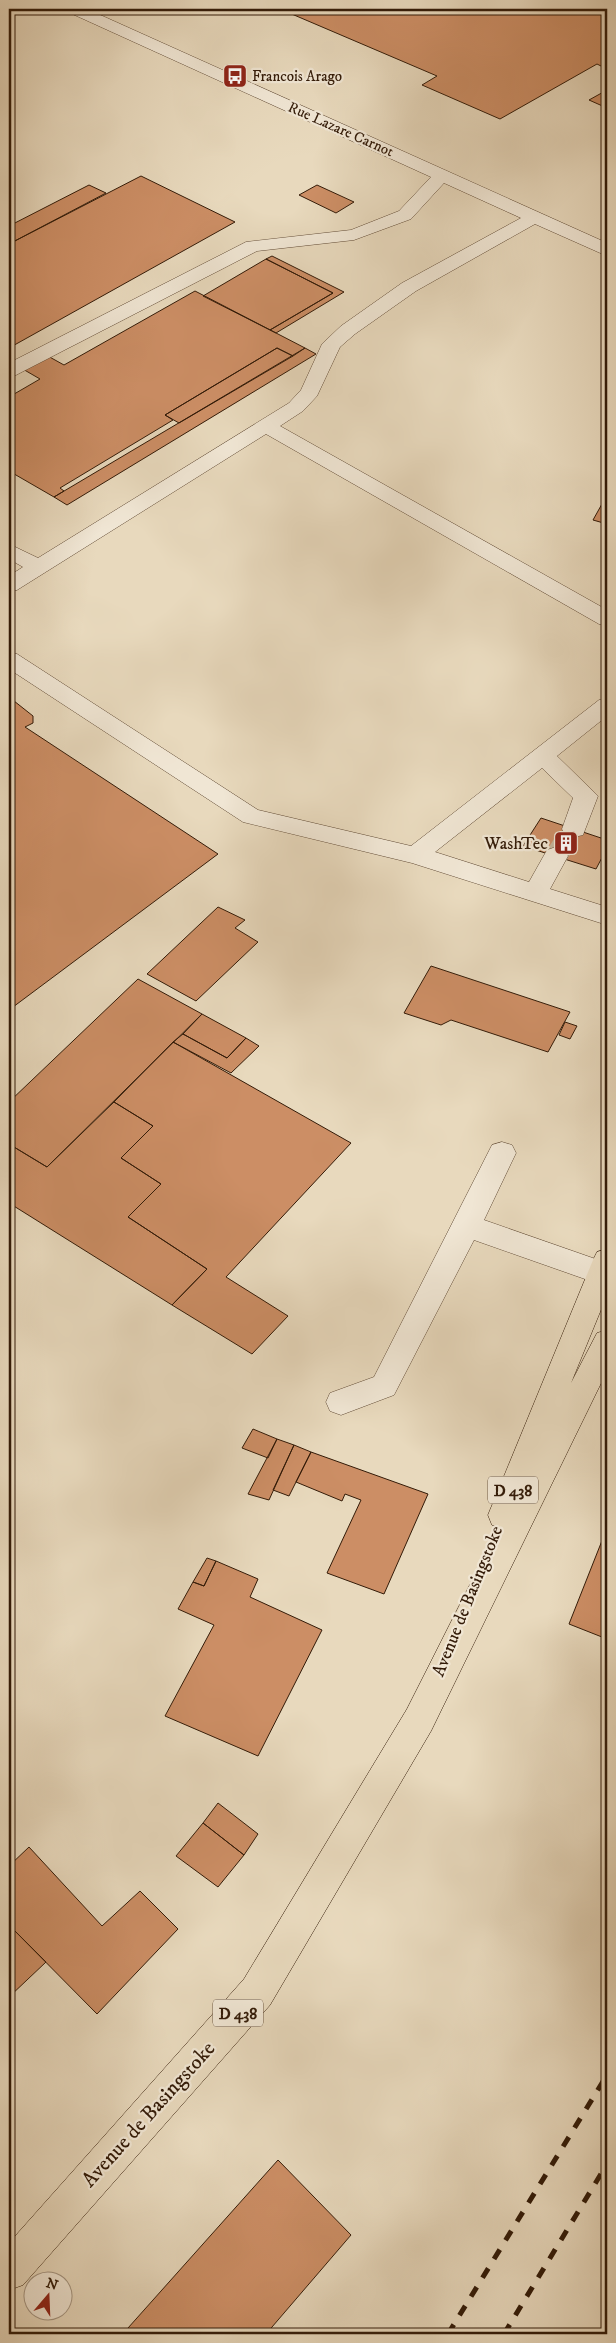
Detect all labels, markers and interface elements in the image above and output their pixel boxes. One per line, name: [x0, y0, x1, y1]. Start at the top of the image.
bus stop icon: Francois Arago: [222, 63, 248, 89]
place label: Francois Arago: [252, 67, 342, 86]
street label: Rue Lazare Carnot: [285, 98, 397, 161]
building icon: WashTec: [553, 830, 579, 856]
place label: WashTec: [483, 833, 548, 855]
road number: D 438: [488, 1476, 538, 1504]
street label: Avenue de Basingstoke: [428, 1523, 508, 1680]
road number: D 438: [213, 2000, 263, 2026]
street label: Avenue de Basingstoke: [76, 2036, 221, 2193]
north arrow: [22, 2270, 72, 2320]
text: N: [44, 2274, 61, 2295]

